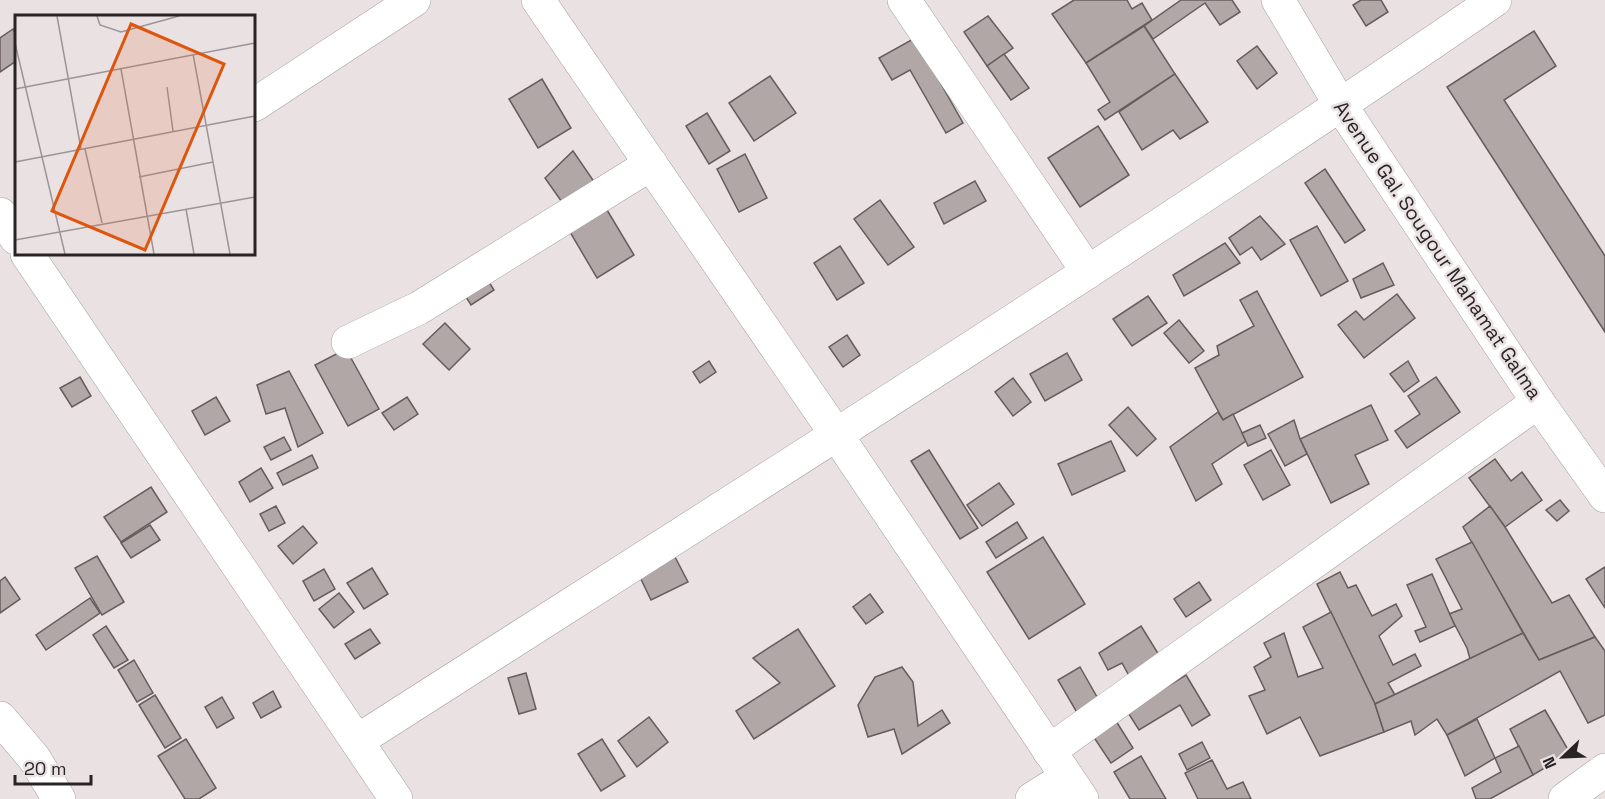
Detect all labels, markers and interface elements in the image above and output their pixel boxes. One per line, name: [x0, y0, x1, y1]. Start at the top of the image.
inset map: [15, 15, 255, 255]
street label: Avenue Gal. Sougour Mahamat Galma: [1328, 96, 1548, 404]
north arrow: [1533, 727, 1593, 787]
scale bar: [15, 748, 92, 786]
text: N: [1538, 754, 1561, 772]
text: 20 m: [24, 757, 67, 780]

